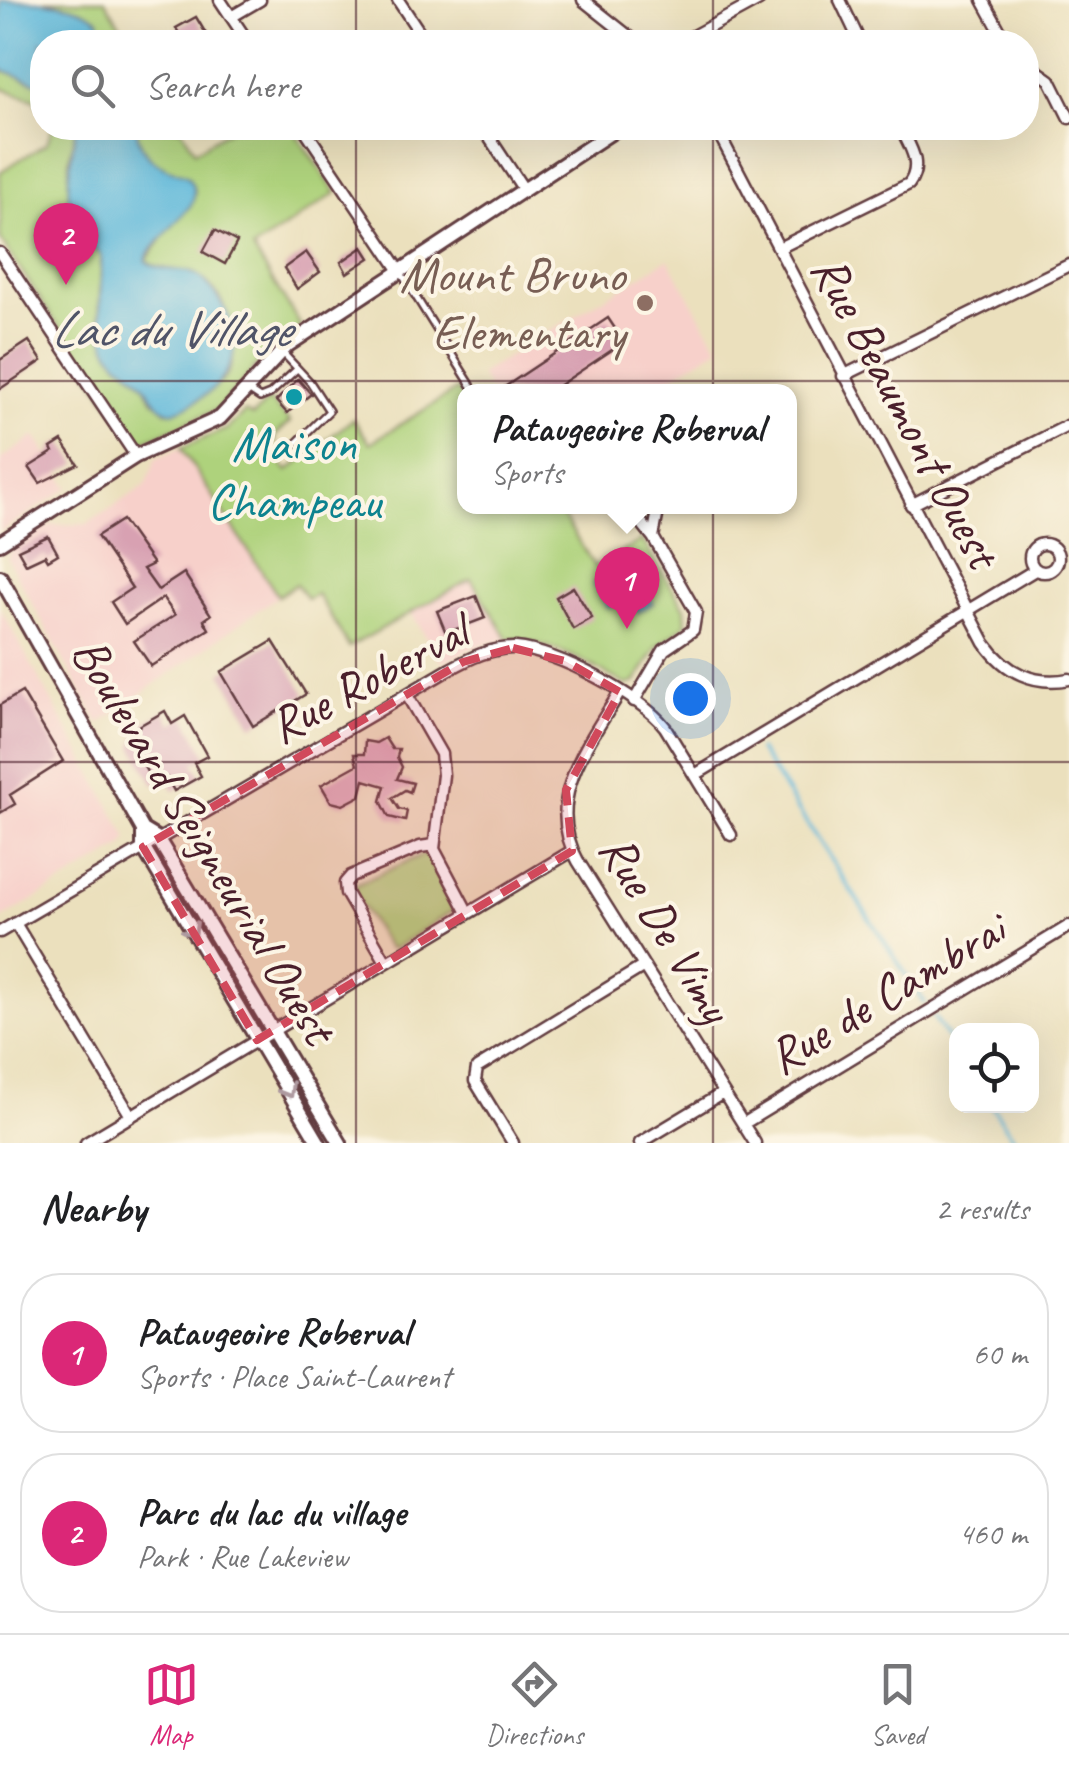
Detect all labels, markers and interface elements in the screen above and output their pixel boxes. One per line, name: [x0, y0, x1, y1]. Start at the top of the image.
search box: [30, 30, 1039, 140]
icon: search: [65, 58, 120, 113]
text: Search here: [145, 62, 300, 109]
pin: 2: [34, 202, 98, 285]
place label: Mount Bruno Elementary: [399, 243, 629, 364]
street label: Rue Beaumont Ouest: [797, 244, 1017, 582]
marker: Mount Bruno Elementary: [634, 292, 656, 314]
water label: Lac du Village: [50, 296, 297, 362]
popup: [457, 384, 797, 514]
marker: Maison Champeau: [283, 386, 305, 408]
text: Pataugeoire Roberval: [491, 405, 763, 452]
place label: Maison Champeau: [207, 412, 383, 533]
text: Sports: [491, 452, 563, 493]
pin: 1: [594, 546, 660, 629]
street label: Rue Roberval: [258, 597, 486, 757]
street label: Boulevard Seigneurial Ouest: [58, 625, 352, 1058]
your location: [665, 673, 716, 724]
street label: Rue De Vimy: [585, 822, 748, 1036]
street label: Rue de Cambrai: [756, 895, 1021, 1088]
one-way arrow: [180, 920, 199, 938]
map controls: [949, 1023, 1039, 1113]
button: locate: [949, 1023, 1039, 1113]
one-way arrow: [276, 1081, 295, 1099]
text: Nearby: [40, 1182, 146, 1235]
text: 2 results: [935, 1188, 1029, 1229]
text: Pataugeoire Roberval: [137, 1309, 409, 1356]
text: 1: [67, 1333, 82, 1374]
text: 60 m: [973, 1333, 1027, 1374]
text: Sports · Place Saint-Laurent: [137, 1356, 451, 1397]
text: Parc du lac du village: [137, 1489, 405, 1536]
text: 2: [67, 1513, 82, 1554]
text: 460 m: [958, 1513, 1027, 1554]
text: Park · Rue Lakeview: [137, 1536, 348, 1577]
tab: Map: [144, 1657, 199, 1752]
tab: Directions: [486, 1657, 583, 1752]
tab: Saved: [870, 1657, 925, 1752]

